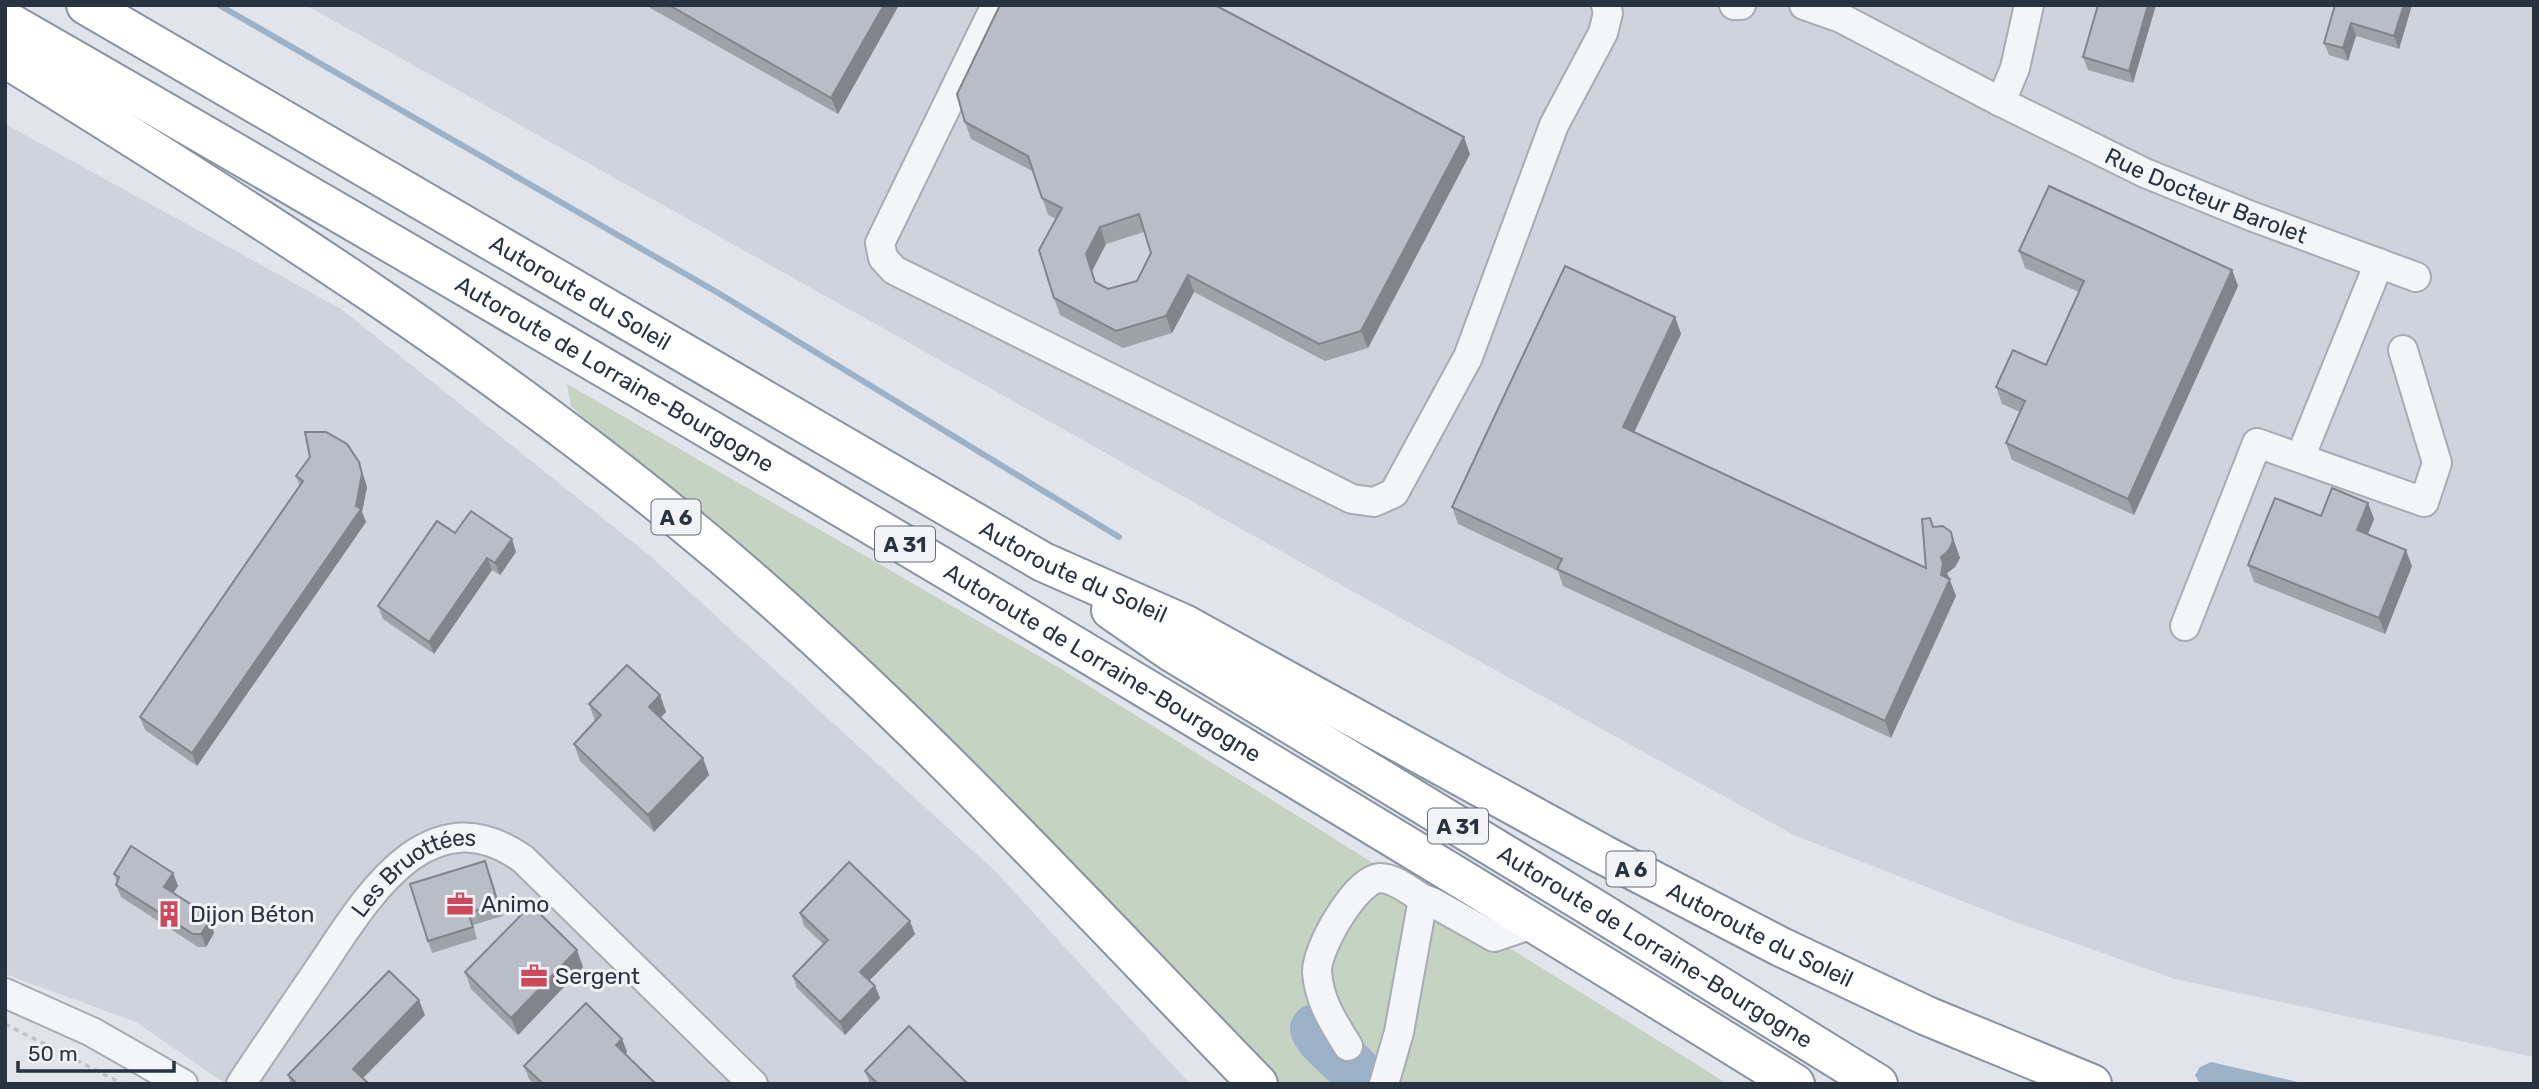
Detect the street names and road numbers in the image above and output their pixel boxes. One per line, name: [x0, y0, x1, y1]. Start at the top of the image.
street label: Rue Docteur Barolet: [2100, 141, 2311, 250]
street label: Autoroute du Soleil: [485, 229, 676, 356]
street label: Autoroute de Lorraine-Bourgogne: [450, 270, 779, 478]
road number: A 6: [652, 500, 700, 534]
street label: Autoroute du Soleil: [975, 514, 1171, 629]
road number: A 31: [875, 526, 935, 562]
street label: Autoroute de Lorraine-Bourgogne: [939, 557, 1266, 768]
road number: A 31: [1428, 808, 1488, 844]
street label: Les Bruottées: [345, 823, 478, 923]
street label: Autoroute de Lorraine-Bourgogne: [1493, 839, 1818, 1054]
road number: A 6: [1606, 852, 1656, 886]
street label: Autoroute du Soleil: [1662, 876, 1858, 993]

